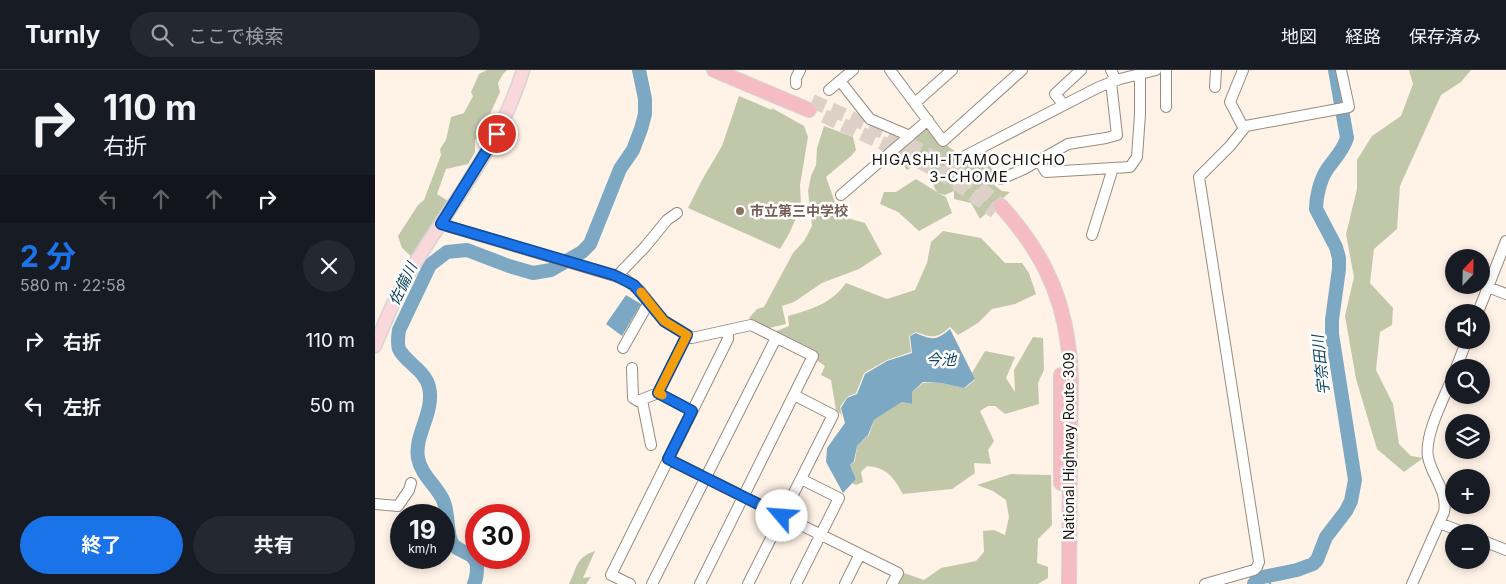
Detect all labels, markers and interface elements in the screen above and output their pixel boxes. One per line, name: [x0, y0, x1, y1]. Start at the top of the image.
search box: [130, 12, 480, 57]
text: Turnly: [25, 20, 100, 49]
icon: search: [148, 21, 176, 49]
text: ここで検索: [188, 25, 283, 48]
text: 地図: [1281, 26, 1317, 47]
text: 経路: [1345, 26, 1381, 47]
text: 保存済み: [1409, 26, 1481, 47]
text: 110 m: [103, 86, 197, 128]
icon: right: [20, 90, 85, 155]
pin: [476, 113, 518, 155]
icon: arrive: [483, 120, 511, 148]
text: 右折: [103, 133, 147, 159]
district label: HIGASHI-ITAMOCHICHO 3-CHOME: [872, 150, 1066, 186]
icon: left: [94, 185, 122, 213]
icon: ahead: [147, 185, 175, 213]
icon: ahead: [200, 185, 228, 213]
icon: right: [253, 185, 281, 213]
place label: 市立第三中学校: [750, 202, 848, 219]
marker: 市立第三中学校: [734, 205, 746, 217]
text: 2 分: [20, 238, 76, 274]
button: close: [303, 240, 355, 292]
north arrow: [1445, 249, 1490, 294]
map controls: [1445, 249, 1490, 569]
water label: 佐備川: [384, 258, 422, 308]
text: 580 m · 22:58: [20, 275, 126, 295]
button: sound: [1445, 304, 1490, 349]
icon: right: [20, 327, 48, 355]
text: 110 m: [306, 329, 355, 352]
text: 右折: [63, 331, 101, 354]
water label: 宇奈田川: [1308, 332, 1333, 396]
water label: 今池: [926, 350, 958, 369]
street label: National Highway Route 309: [1060, 352, 1077, 540]
button: search: [1445, 359, 1490, 404]
icon: left: [20, 392, 48, 420]
text: 50 m: [309, 394, 355, 417]
text: 左折: [63, 396, 101, 419]
button: layers: [1445, 414, 1490, 459]
button: +: [1445, 469, 1490, 514]
position arrow: [755, 489, 807, 541]
speed limit sign: 30: [465, 504, 530, 569]
text: 19: [409, 515, 436, 545]
button: 終了: [20, 516, 183, 574]
button: 共有: [193, 516, 355, 574]
button: −: [1445, 524, 1490, 569]
text: km/h: [408, 541, 437, 556]

